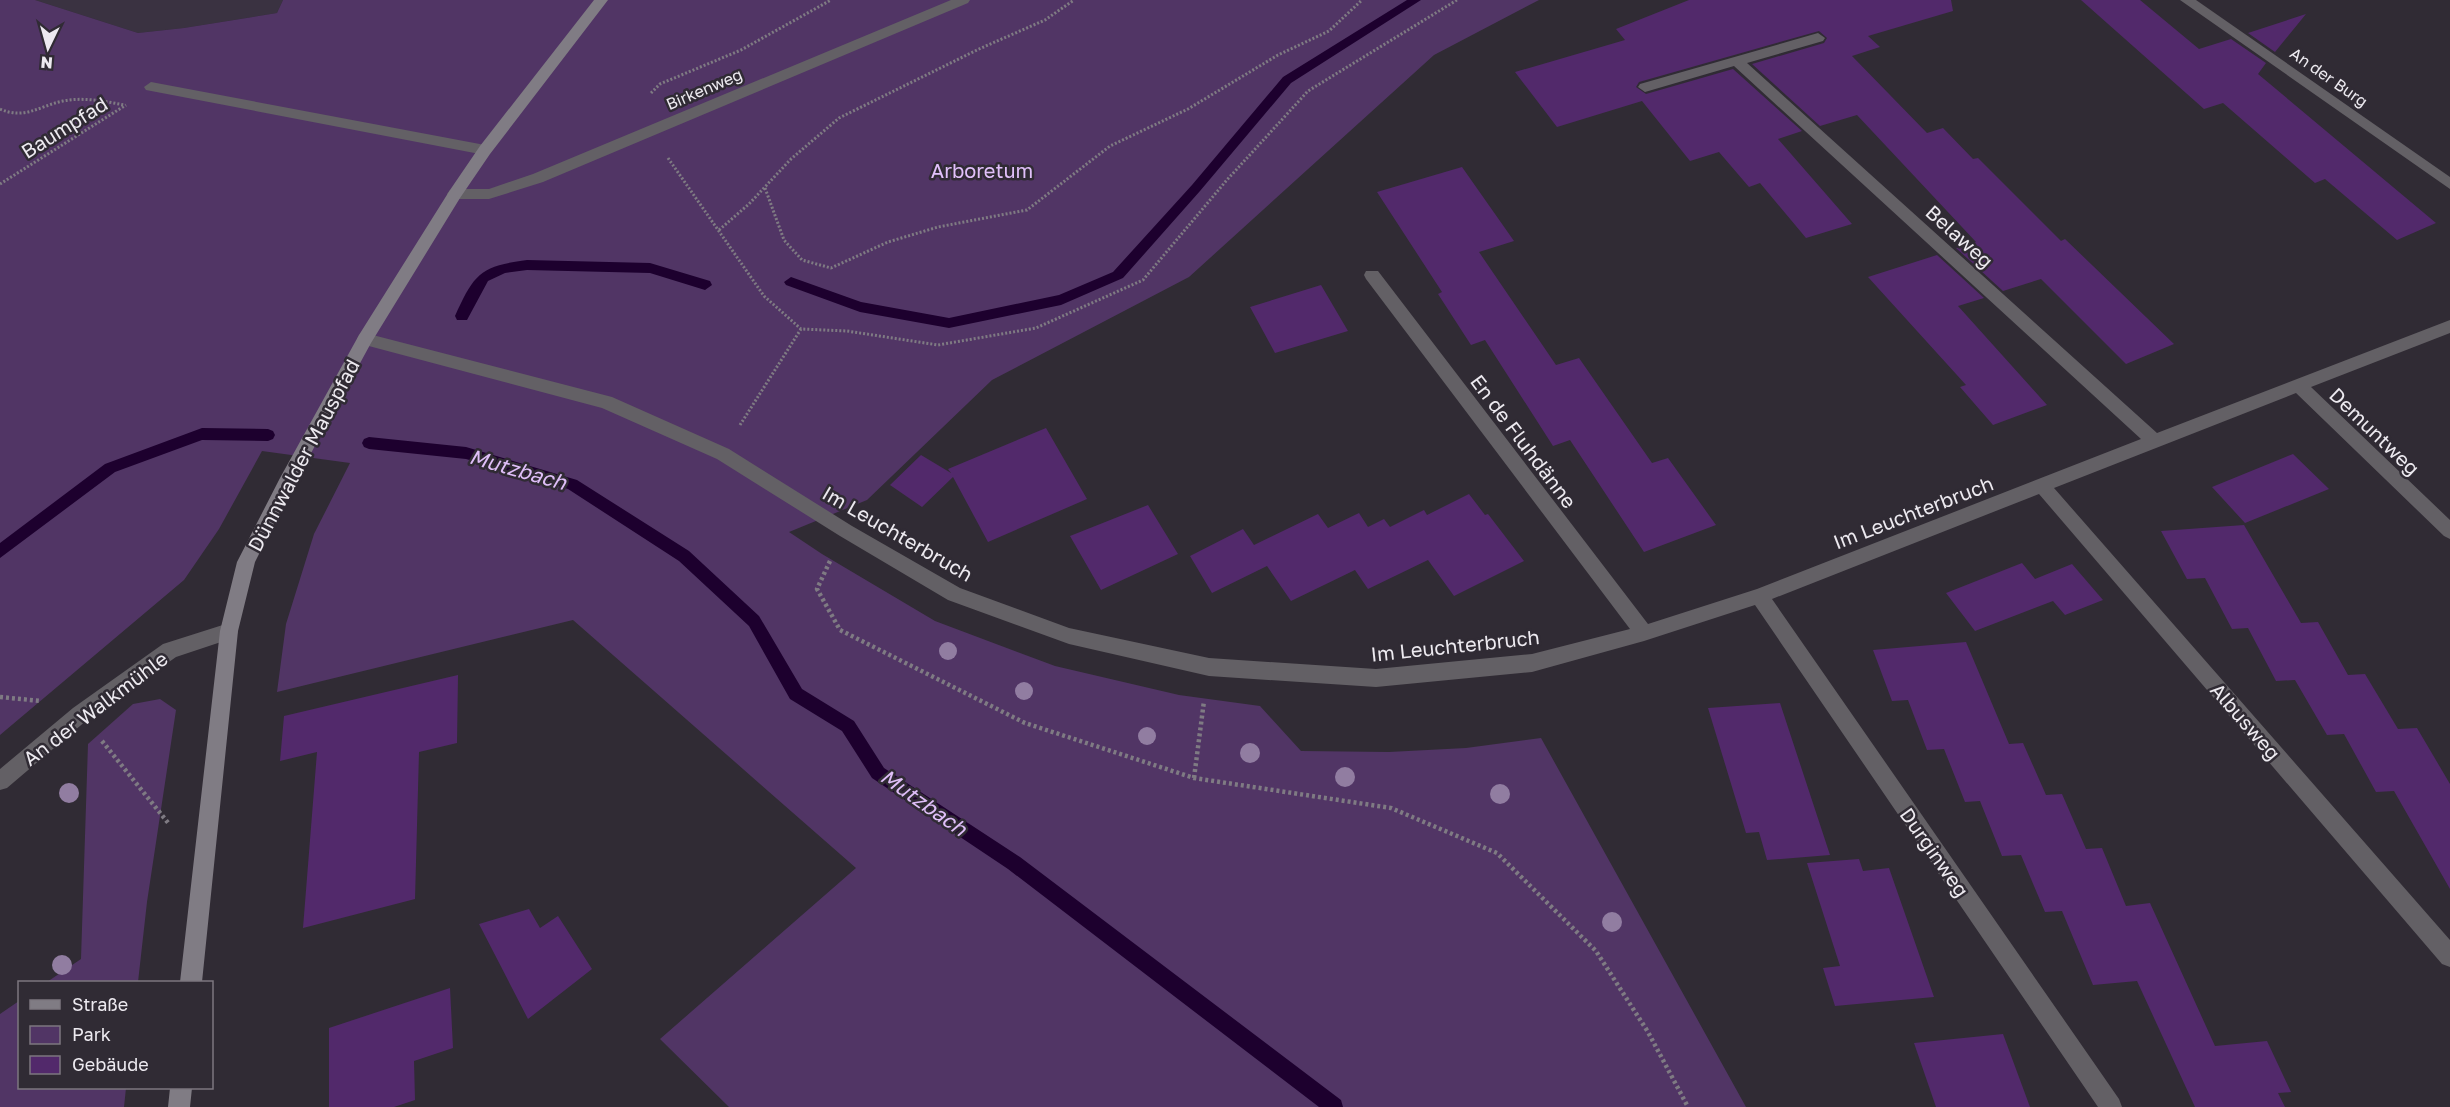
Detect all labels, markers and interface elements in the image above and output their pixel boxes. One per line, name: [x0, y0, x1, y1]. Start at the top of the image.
north arrow: [18, 18, 78, 78]
street label: An der Burg: [2286, 43, 2372, 111]
text: N: [40, 52, 54, 73]
street label: Birkenweg: [663, 64, 745, 114]
street label: Baumpfad: [16, 91, 112, 163]
park label: Arboretum: [931, 158, 1033, 182]
street label: Belaweg: [1921, 200, 1999, 272]
street label: Dünnwalder Mauspfad: [242, 355, 364, 555]
street label: En de Fluhdänne: [1466, 370, 1582, 512]
street label: Demuntweg: [2325, 382, 2425, 480]
water label: Mutzbach: [467, 443, 570, 495]
street label: Im Leuchterbruch: [1829, 470, 1997, 554]
street label: Im Leuchterbruch: [819, 480, 977, 586]
street label: Im Leuchterbruch: [1369, 624, 1541, 666]
street label: An der Walkmühle: [18, 646, 172, 770]
street label: Albusweg: [2206, 678, 2286, 764]
water label: Mutzbach: [876, 763, 973, 842]
street label: Durginweg: [1896, 803, 1974, 901]
legend: [18, 981, 213, 1089]
text: Straße: [72, 993, 128, 1015]
text: Park: [72, 1023, 111, 1045]
text: Gebäude: [72, 1053, 149, 1075]

